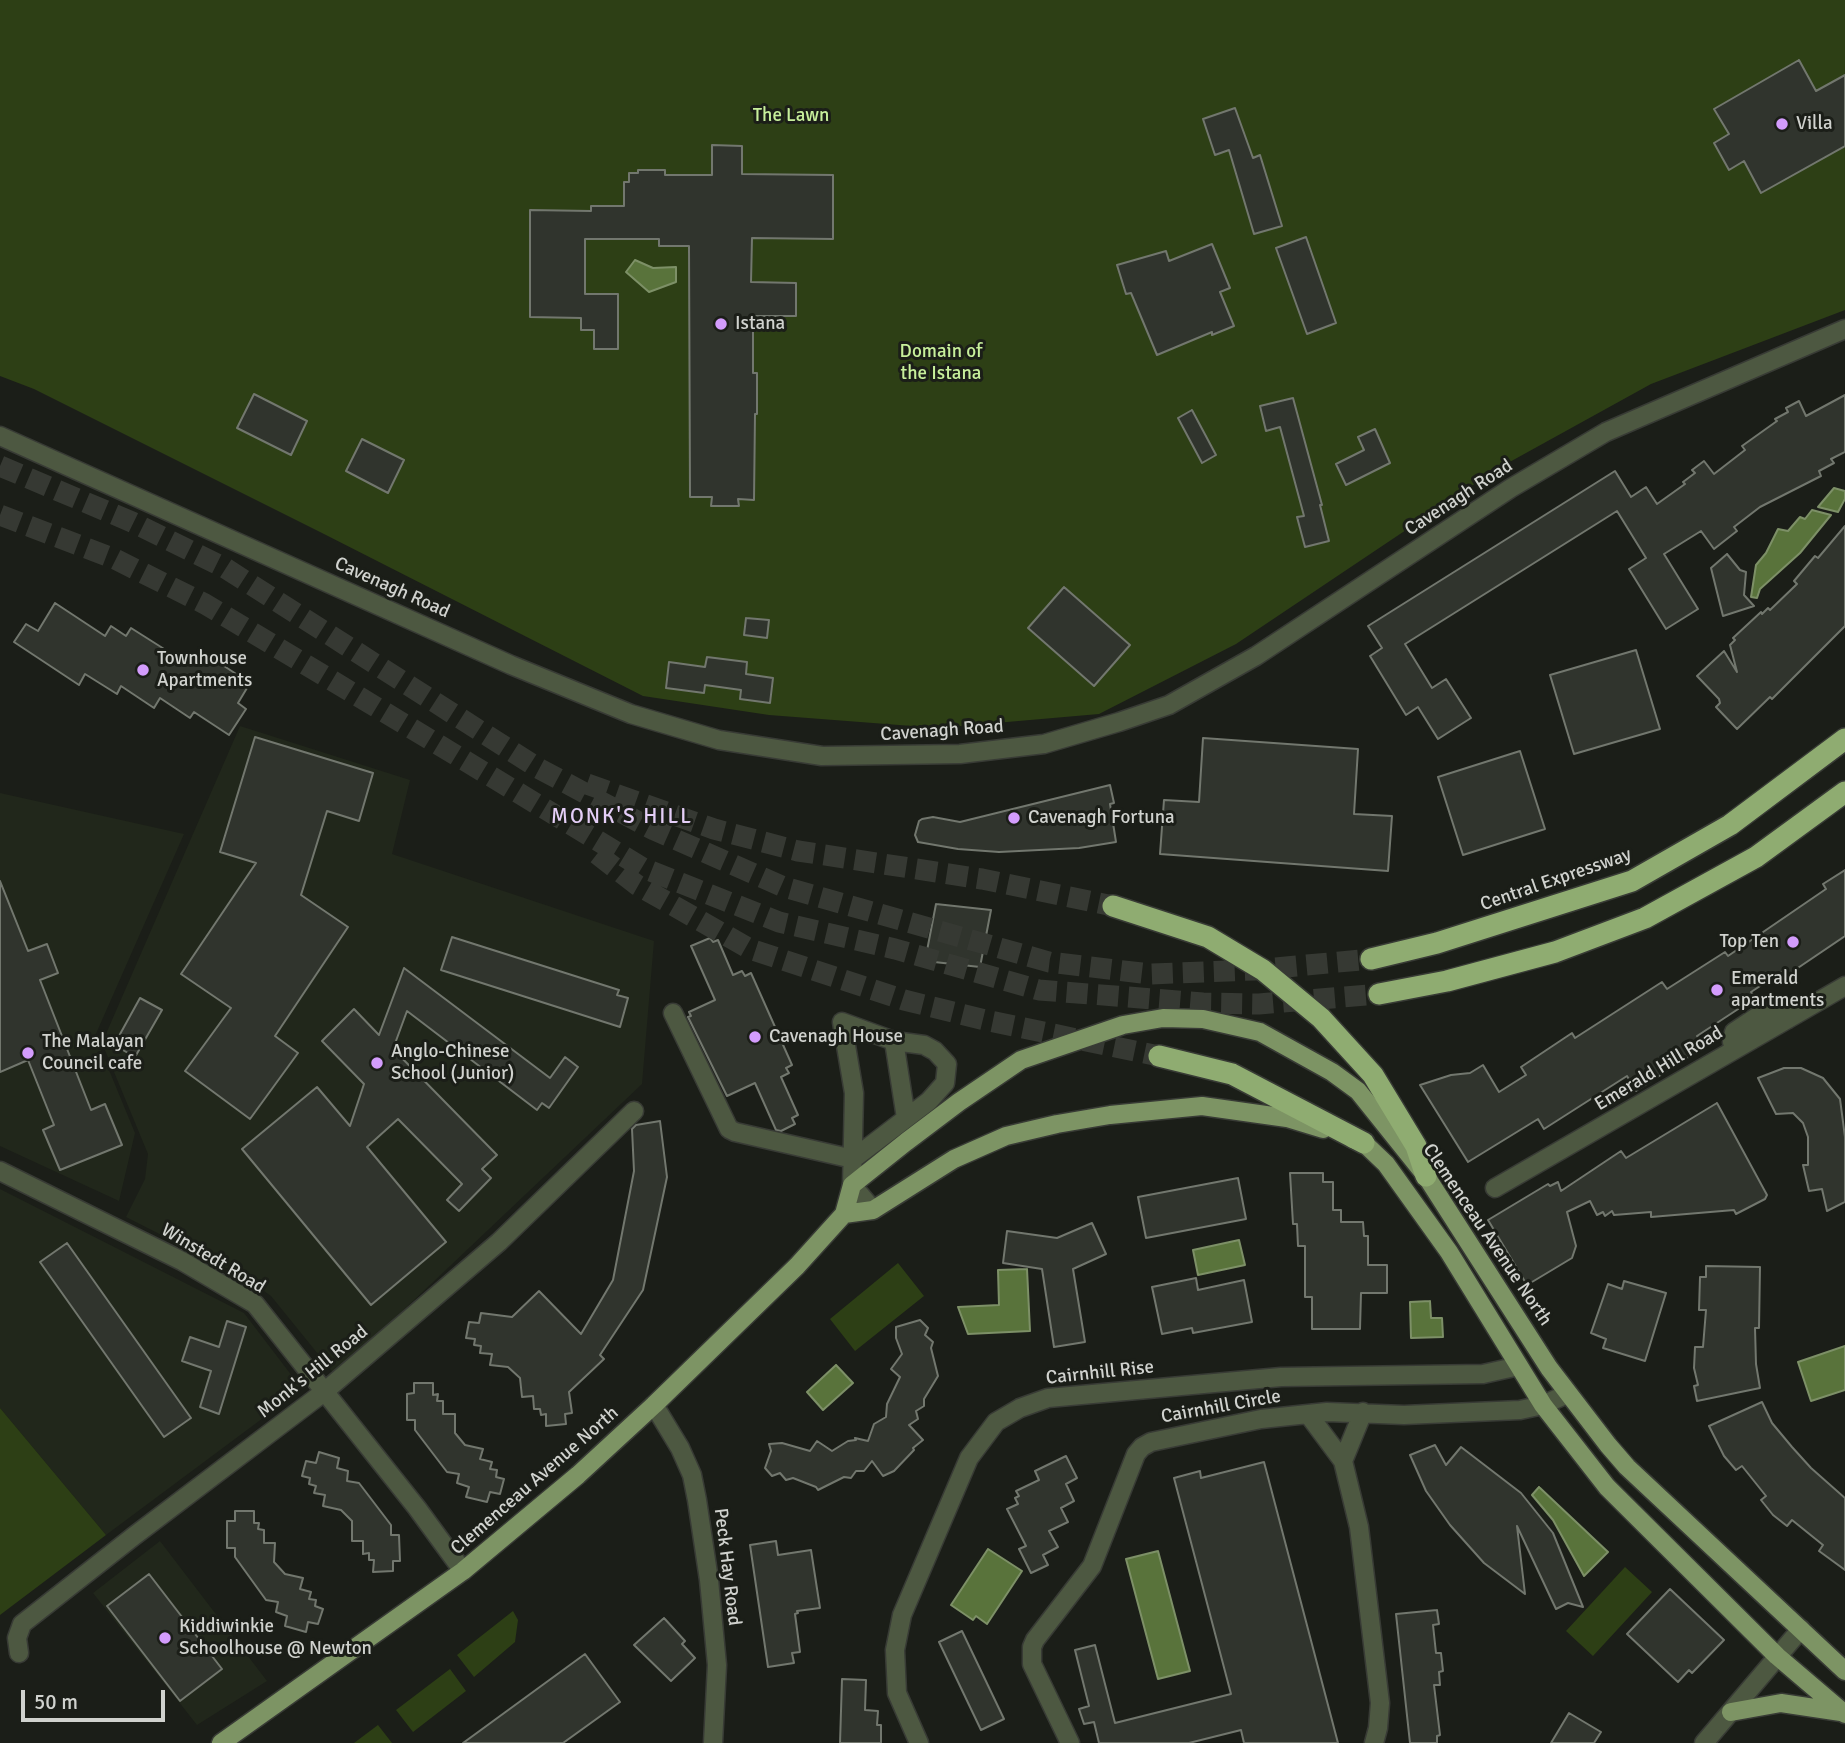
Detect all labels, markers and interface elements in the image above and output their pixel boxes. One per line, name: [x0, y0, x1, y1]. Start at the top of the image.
park label: The Lawn: [753, 105, 829, 127]
place label: Villa: [1796, 113, 1833, 135]
marker: Villa: [1774, 116, 1790, 132]
place label: Istana: [735, 313, 785, 335]
marker: Istana: [713, 316, 729, 332]
park label: Domain of the Istana: [900, 341, 982, 385]
street label: Cavenagh Road: [1401, 455, 1517, 541]
street label: Cavenagh Road: [331, 552, 453, 624]
place label: Townhouse Apartments: [157, 648, 252, 692]
marker: Townhouse Apartments: [135, 662, 151, 678]
street label: Cavenagh Road: [879, 715, 1005, 747]
district label: MONK'S HILL: [552, 804, 692, 830]
place label: Cavenagh Fortuna: [1028, 807, 1175, 829]
marker: Cavenagh Fortuna: [1006, 810, 1022, 826]
street label: Central Expressway: [1477, 843, 1635, 917]
place label: Top Ten: [1719, 931, 1779, 953]
marker: Top Ten: [1785, 934, 1801, 950]
place label: Emerald apartments: [1731, 968, 1824, 1012]
marker: Emerald apartments: [1709, 982, 1725, 998]
street label: Emerald Hill Road: [1591, 1022, 1727, 1116]
place label: Cavenagh House: [769, 1026, 903, 1048]
marker: Cavenagh House: [747, 1029, 763, 1045]
place label: The Malayan Council cafe: [42, 1031, 144, 1075]
place label: Anglo-Chinese School (Junior): [391, 1041, 514, 1085]
marker: The Malayan Council cafe: [20, 1045, 36, 1061]
marker: Anglo-Chinese School (Junior): [369, 1055, 385, 1071]
street label: Clemenceau Avenue North: [1418, 1140, 1556, 1330]
street label: Winstedt Road: [157, 1219, 269, 1299]
street label: Monk's Hill Road: [253, 1321, 373, 1423]
street label: Cairnhill Rise: [1045, 1356, 1155, 1390]
street label: Cairnhill Circle: [1159, 1385, 1283, 1429]
street label: Clemenceau Avenue North: [446, 1402, 624, 1560]
street label: Peck Hay Road: [708, 1507, 746, 1627]
place label: Kiddiwinkie Schoolhouse @ Newton: [179, 1616, 372, 1660]
marker: Kiddiwinkie Schoolhouse @ Newton: [157, 1630, 173, 1646]
scale bar: [24, 1676, 168, 1720]
text: 50 m: [34, 1689, 78, 1715]

